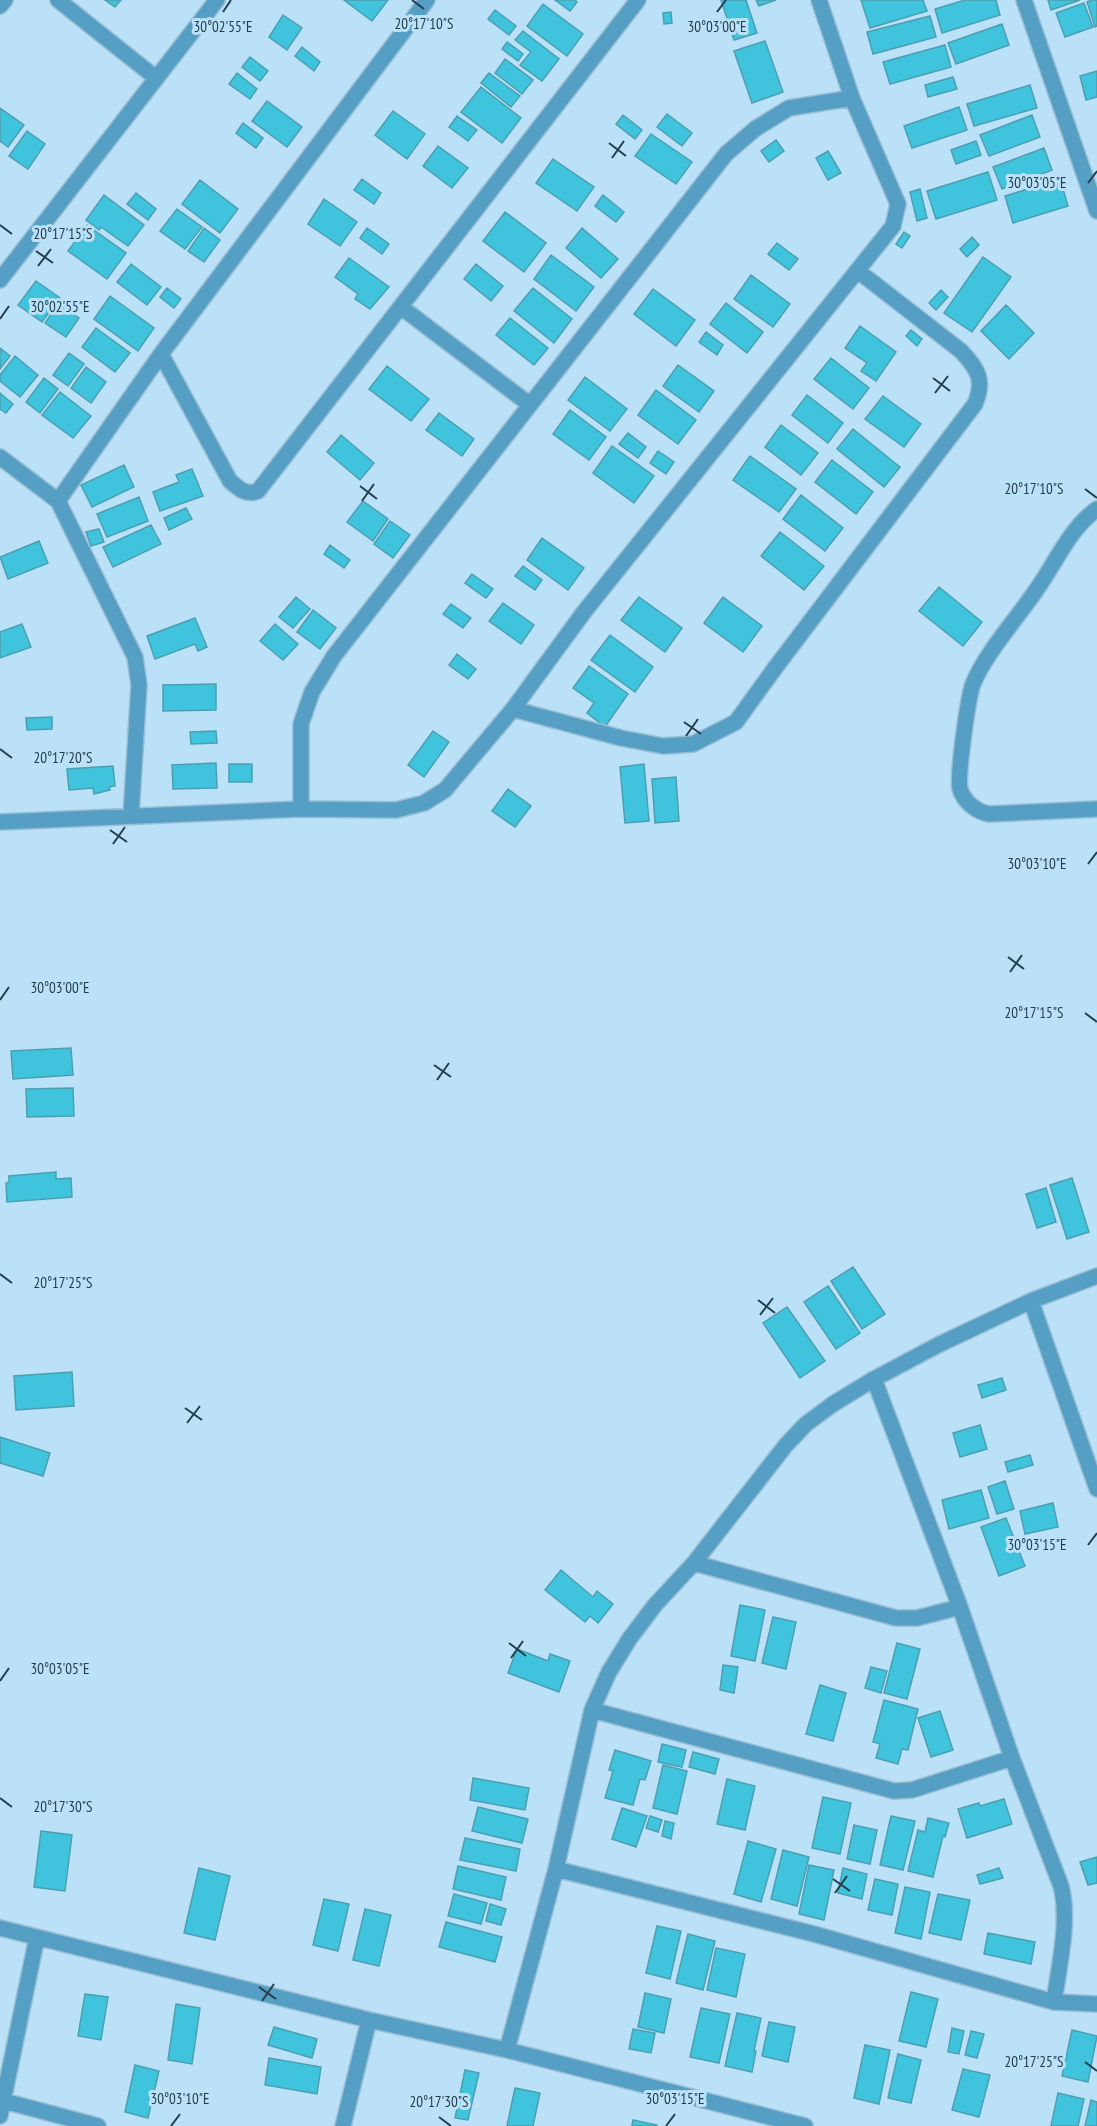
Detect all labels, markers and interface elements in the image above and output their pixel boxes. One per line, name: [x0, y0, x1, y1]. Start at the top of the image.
text: 20°17'10"S: [394, 14, 454, 33]
text: 30°02'55"E: [193, 17, 253, 36]
text: 30°03'00"E: [687, 17, 747, 36]
text: 30°03'05"E: [1007, 173, 1067, 192]
text: 20°17'15"S: [33, 224, 93, 243]
text: 30°02'55"E: [30, 297, 90, 316]
text: 20°17'10"S: [1004, 479, 1064, 498]
text: 20°17'20"S: [33, 748, 93, 767]
text: 30°03'10"E: [1007, 854, 1067, 873]
text: 30°03'00"E: [30, 978, 90, 997]
text: 20°17'15"S: [1004, 1003, 1064, 1022]
text: 20°17'25"S: [33, 1273, 93, 1292]
text: 30°03'15"E: [1007, 1535, 1067, 1554]
text: 30°03'05"E: [30, 1659, 90, 1678]
text: 20°17'30"S: [33, 1797, 93, 1816]
text: 20°17'25"S: [1004, 2052, 1064, 2071]
text: 30°03'10"E: [150, 2089, 210, 2108]
text: 30°03'15"E: [645, 2089, 705, 2108]
text: 20°17'30"S: [409, 2092, 469, 2111]

